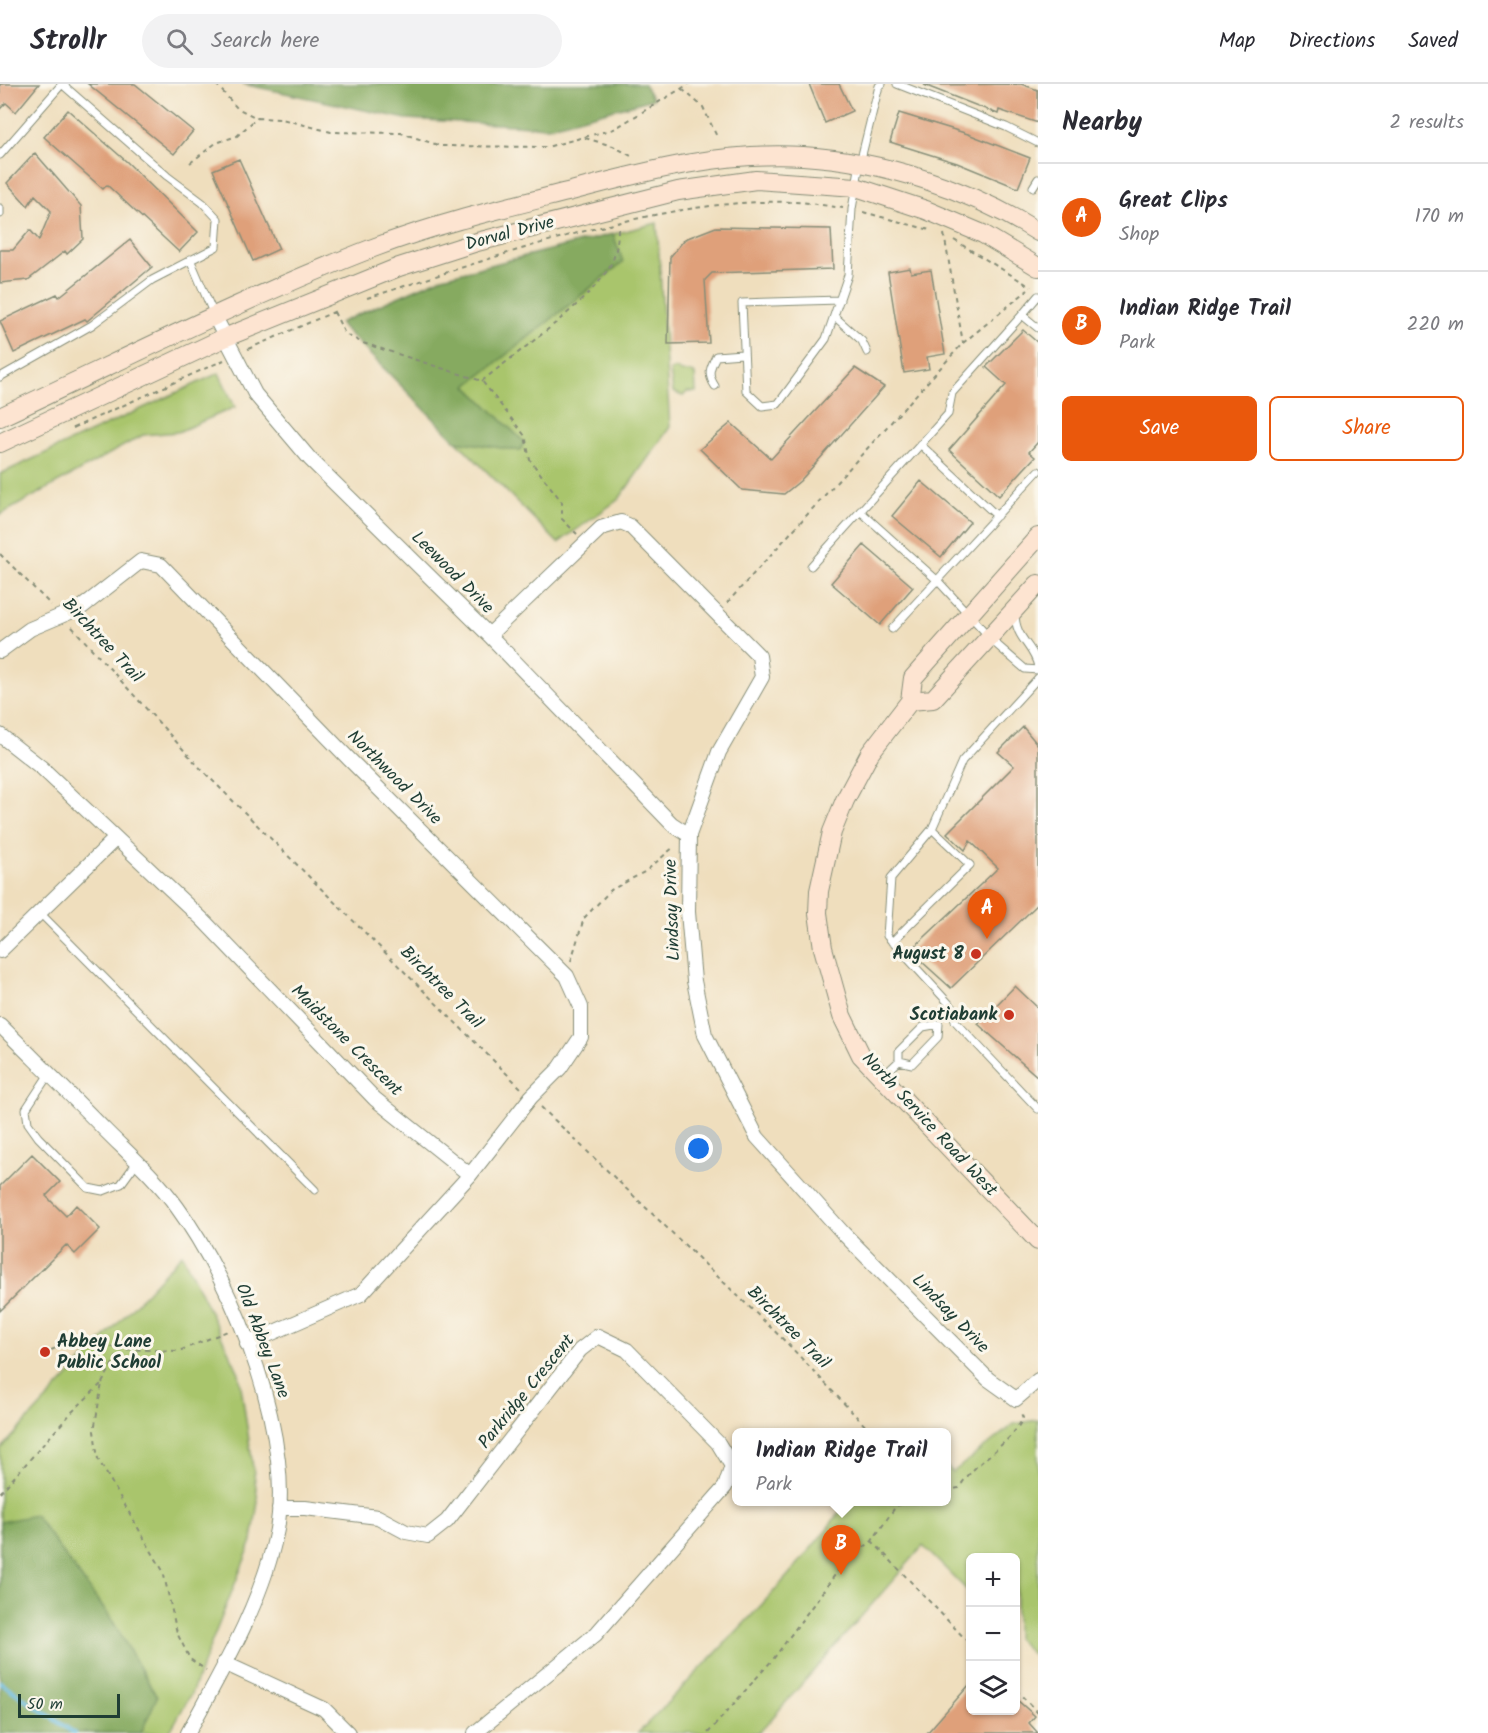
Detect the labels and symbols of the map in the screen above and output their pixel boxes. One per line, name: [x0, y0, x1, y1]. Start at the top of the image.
street label: Dorval Drive: [462, 208, 558, 260]
street label: Leewood Drive: [403, 524, 501, 622]
street label: Birchtree Trail: [54, 591, 150, 691]
street label: Northwood Drive: [340, 724, 448, 832]
street label: Lindsay Drive: [657, 859, 689, 961]
pin: A: [968, 890, 1006, 939]
street label: Birchtree Trail: [392, 939, 490, 1037]
place label: August 8: [892, 940, 964, 969]
marker: August 8: [969, 947, 983, 961]
street label: Maidstone Crescent: [283, 978, 410, 1105]
place label: Scotiabank: [910, 1001, 998, 1030]
marker: Scotiabank: [1002, 1008, 1016, 1022]
street label: North Service Road West: [854, 1046, 1005, 1205]
your location: [684, 1134, 713, 1163]
street label: Lindsay Drive: [904, 1267, 996, 1361]
street label: Old Abbey Lane: [227, 1279, 297, 1403]
street label: Birchtree Trail: [739, 1279, 837, 1377]
street label: Parkridge Crescent: [471, 1327, 583, 1456]
place label: Abbey Lane Public School: [57, 1328, 161, 1378]
marker: Abbey Lane Public School: [38, 1345, 52, 1359]
pin: B: [822, 1526, 860, 1575]
scale bar: [18, 1691, 120, 1718]

